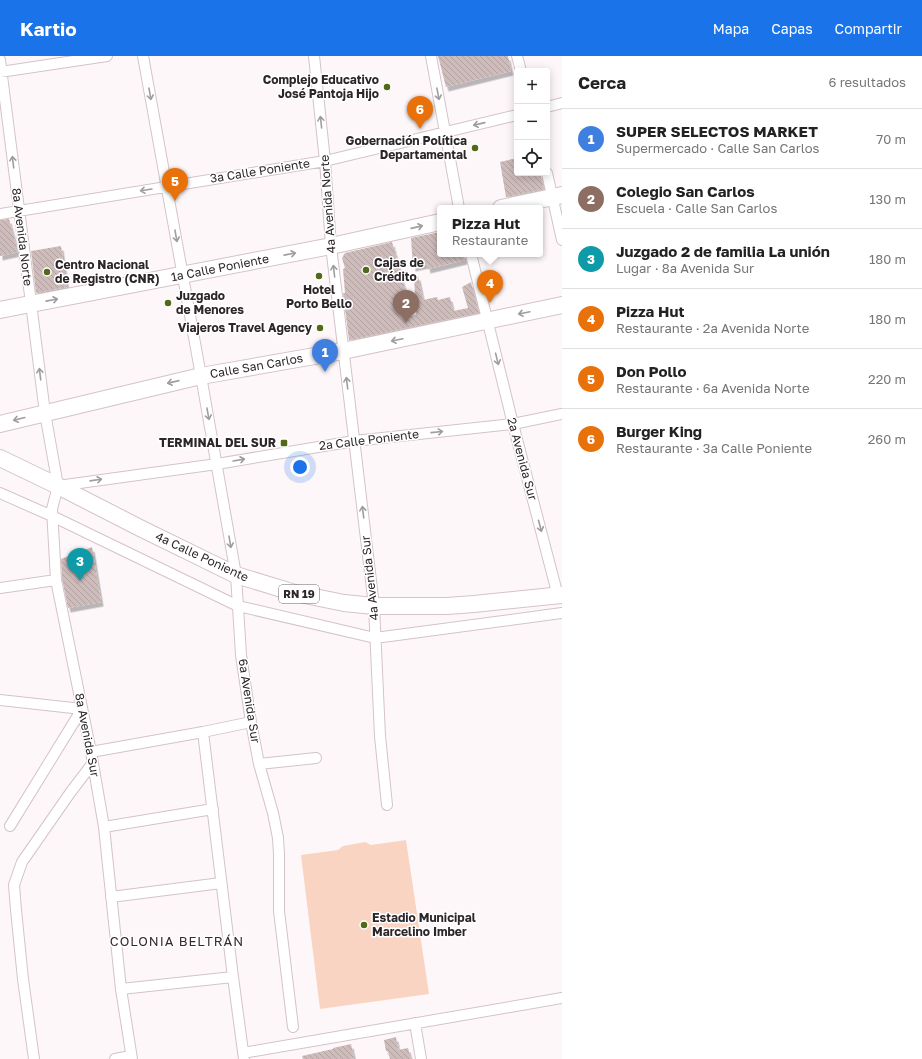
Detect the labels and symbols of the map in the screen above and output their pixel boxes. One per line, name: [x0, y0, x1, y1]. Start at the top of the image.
place label: Complejo Educativo José Pantoja Hijo: [263, 72, 379, 101]
marker: Complejo Educativo José Pantoja Hijo: [382, 82, 392, 92]
one-way arrow: [146, 87, 154, 100]
one-way arrow: [434, 87, 442, 100]
pin: 6: [407, 96, 433, 129]
one-way arrow: [317, 116, 325, 129]
one-way arrow: [473, 120, 486, 128]
place label: Gobernación Política Departamental: [346, 133, 467, 162]
marker: Gobernación Política Departamental: [470, 143, 480, 153]
street label: 4ª Avenida Norte: [317, 154, 338, 254]
street label: 3ª Calle Poniente: [209, 155, 311, 186]
one-way arrow: [9, 156, 17, 169]
pin: 5: [162, 168, 188, 201]
one-way arrow: [140, 186, 153, 194]
street label: 8ª Avenida Norte: [9, 187, 36, 287]
one-way arrow: [410, 223, 423, 231]
one-way arrow: [172, 229, 180, 242]
one-way arrow: [283, 250, 296, 258]
street label: 1ª Calle Poniente: [170, 251, 270, 284]
place label: Cajas de Crédito: [374, 255, 424, 284]
place label: Centro Nacional de Registro (CNR): [55, 257, 160, 286]
one-way arrow: [330, 265, 338, 278]
marker: Cajas de Crédito: [361, 265, 371, 275]
marker: Centro Nacional de Registro (CNR): [42, 267, 52, 277]
pin: 4: [477, 270, 503, 303]
marker: Hotel Porto Bello: [314, 271, 324, 281]
place label: Hotel Porto Bello: [286, 282, 352, 311]
place label: Juzgado de Menores: [176, 288, 244, 317]
pin: 2: [393, 290, 419, 323]
one-way arrow: [45, 296, 58, 304]
marker: Juzgado de Menores: [163, 298, 173, 308]
one-way arrow: [518, 310, 531, 318]
place label: Viajeros Travel Agency: [178, 320, 313, 335]
marker: Viajeros Travel Agency: [315, 323, 325, 333]
one-way arrow: [391, 337, 404, 345]
pin: 1: [312, 339, 338, 372]
street label: Calle San Carlos: [209, 350, 304, 381]
one-way arrow: [494, 352, 501, 365]
one-way arrow: [36, 368, 44, 381]
one-way arrow: [343, 377, 351, 390]
one-way arrow: [167, 379, 180, 387]
one-way arrow: [204, 407, 212, 420]
one-way arrow: [13, 416, 26, 424]
street label: 2ª Avenida Sur: [504, 416, 541, 502]
street label: 2ª Calle Poniente: [318, 426, 420, 453]
one-way arrow: [430, 428, 443, 436]
place label: TERMINAL DEL SUR: [159, 435, 276, 450]
marker: TERMINAL DEL SUR: [279, 438, 289, 448]
one-way arrow: [232, 456, 245, 464]
your location: [290, 457, 310, 477]
one-way arrow: [89, 476, 102, 484]
one-way arrow: [359, 506, 366, 519]
one-way arrow: [537, 519, 544, 532]
street label: 4ª Calle Poniente: [153, 528, 251, 585]
one-way arrow: [226, 535, 234, 548]
street label: 4ª Avenida Sur: [358, 535, 381, 621]
pin: 3: [67, 548, 93, 581]
road number: RN 19: [279, 585, 319, 603]
street label: 6ª Avenida Sur: [235, 658, 264, 744]
street label: 8ª Avenida Sur: [72, 692, 103, 778]
place label: Estadio Municipal Marcelino Imber: [372, 910, 476, 939]
marker: Estadio Municipal Marcelino Imber: [359, 920, 369, 930]
district label: COLONIA BELTRÁN: [110, 933, 244, 949]

